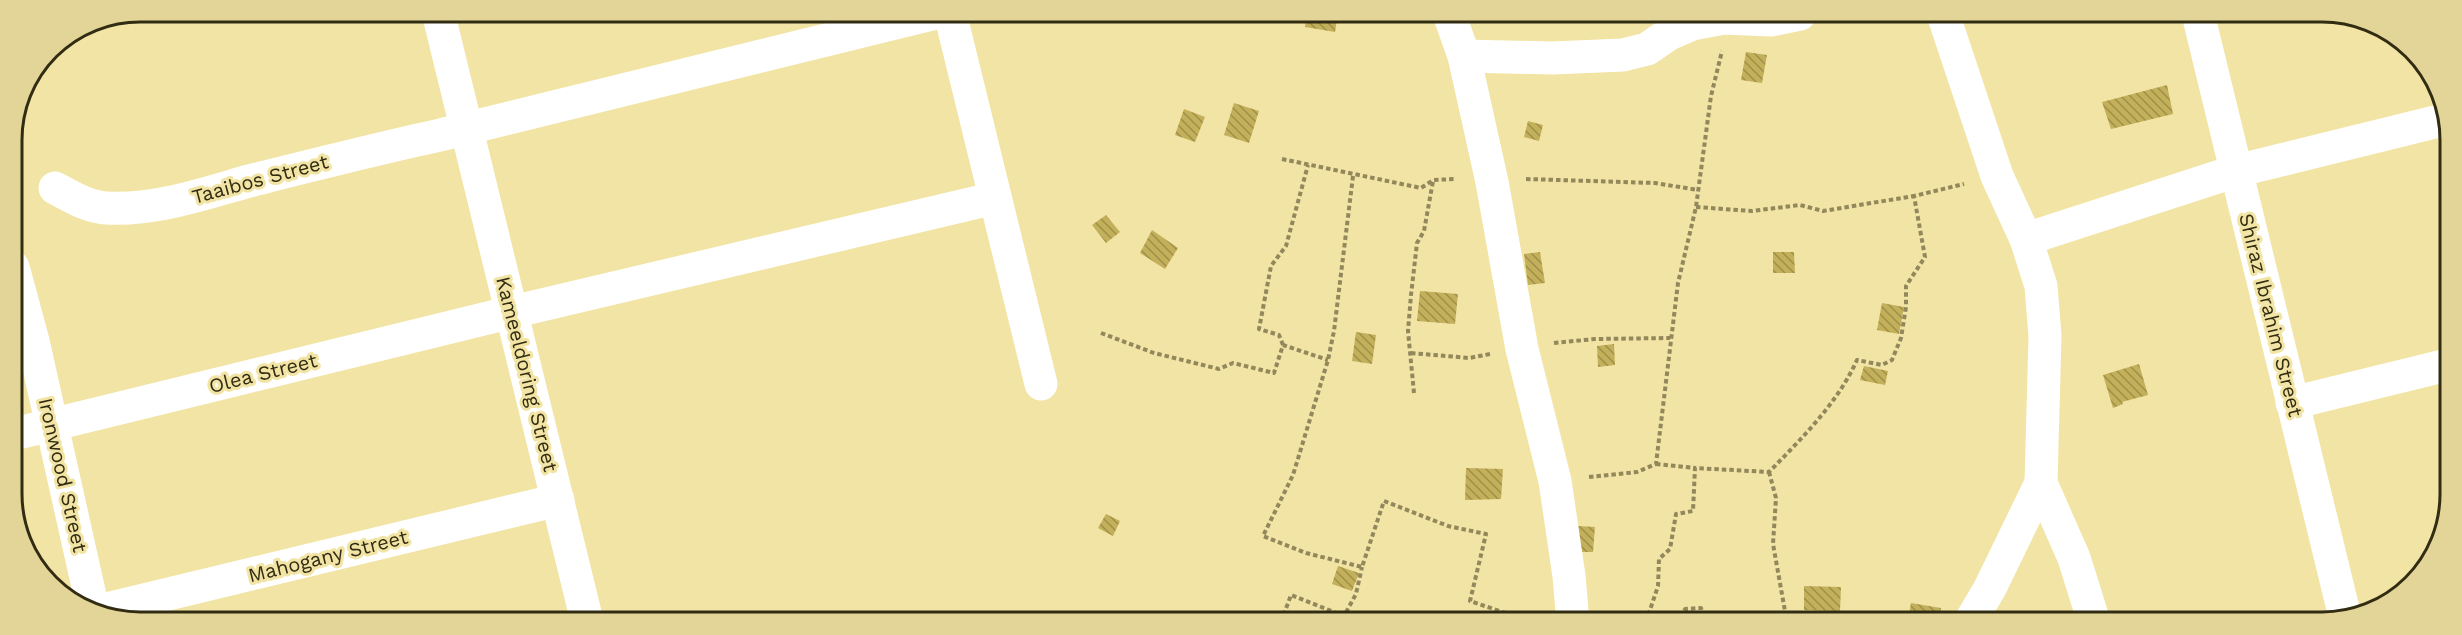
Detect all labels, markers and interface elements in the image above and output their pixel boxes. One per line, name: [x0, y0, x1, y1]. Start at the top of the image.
street label: Taaibos Street: [189, 149, 331, 209]
street label: Shiraz Ibrahim Street: [2234, 211, 2308, 420]
street label: Kameeldoring Street: [491, 274, 563, 475]
street label: Olea Street: [206, 348, 320, 398]
street label: Ironwood Street: [34, 395, 93, 555]
street label: Mahogany Street: [246, 524, 411, 587]

